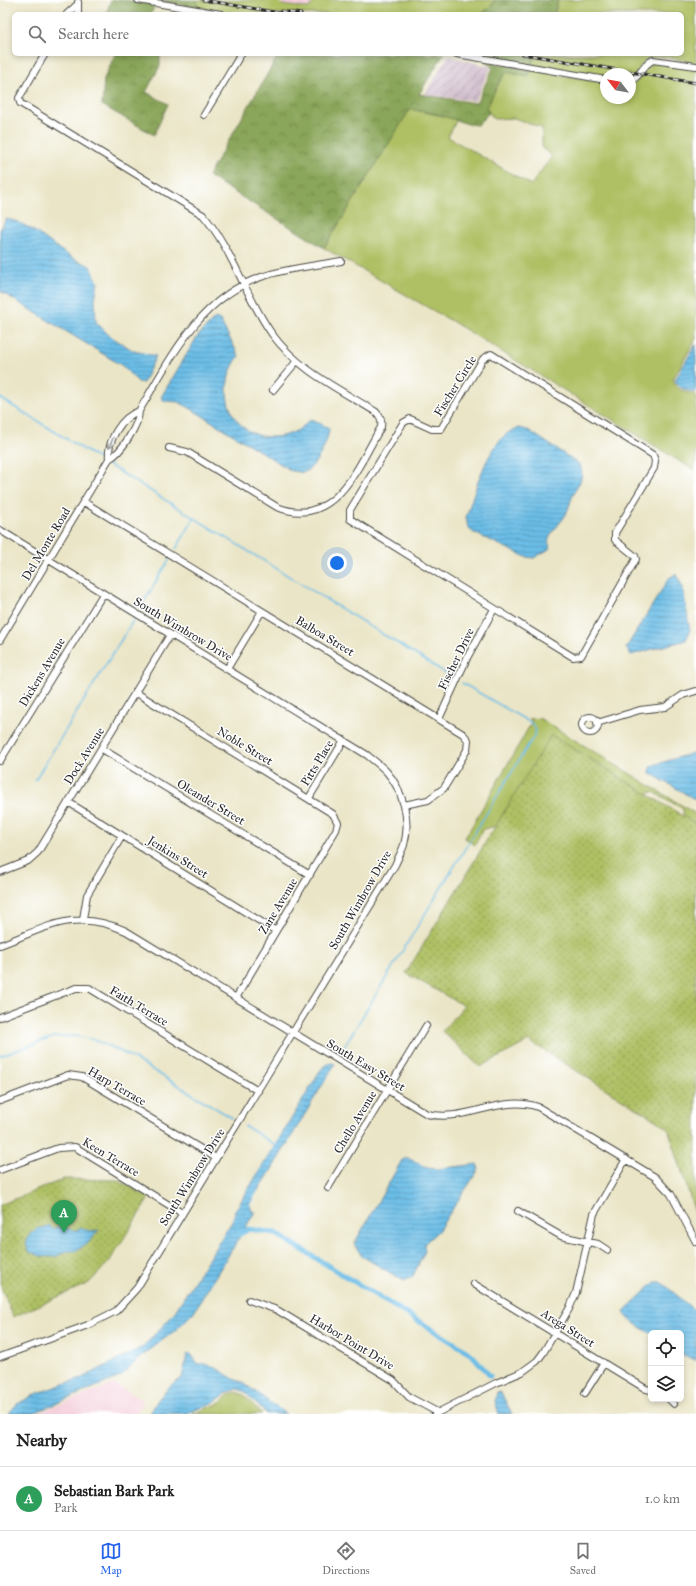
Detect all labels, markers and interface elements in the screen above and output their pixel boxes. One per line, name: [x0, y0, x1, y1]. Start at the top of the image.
search box: [12, 12, 684, 56]
icon: search: [26, 23, 48, 45]
text: Search here: [58, 25, 129, 43]
north arrow: [600, 68, 636, 104]
street label: Fischer Circle: [431, 353, 479, 419]
one-way arrow: [107, 437, 114, 449]
street label: Del Monte Road: [19, 505, 73, 583]
your location: [327, 553, 347, 573]
street label: South Wimbrow Drive: [131, 594, 235, 664]
street label: Balboa Street: [293, 613, 357, 659]
street label: Fischer Drive: [435, 626, 477, 692]
street label: Dickens Avenue: [16, 635, 68, 709]
street label: Noble Street: [215, 724, 276, 768]
street label: Dock Avenue: [61, 725, 107, 787]
street label: Pitts Place: [298, 738, 336, 788]
street label: Oleander Street: [174, 776, 248, 828]
street label: Jenkins Street: [143, 832, 211, 882]
street label: South Wimbrow Drive: [326, 848, 394, 952]
street label: Zane Avenue: [256, 876, 300, 936]
street label: Faith Terrace: [107, 983, 171, 1029]
street label: South Easy Street: [324, 1036, 408, 1094]
street label: Harp Terrace: [85, 1064, 149, 1108]
street label: Chello Avenue: [331, 1088, 379, 1156]
street label: South Wimbrow Drive: [156, 1126, 228, 1228]
street label: Keen Terrace: [80, 1135, 142, 1179]
pin: A: [51, 1200, 77, 1233]
street label: Arega Street: [537, 1305, 598, 1351]
street label: Harbor Point Drive: [307, 1311, 397, 1373]
map controls: [648, 1330, 684, 1402]
button: locate: [648, 1330, 684, 1366]
button: layers: [648, 1366, 684, 1402]
text: Nearby: [16, 1430, 67, 1451]
text: Sebastian Bark Park: [54, 1482, 174, 1500]
text: A: [25, 1491, 33, 1507]
text: 1.0 km: [645, 1491, 680, 1507]
text: Park: [54, 1500, 78, 1516]
tab: Map: [100, 1540, 122, 1577]
tab: Directions: [322, 1540, 370, 1577]
tab: Saved: [570, 1540, 596, 1577]

